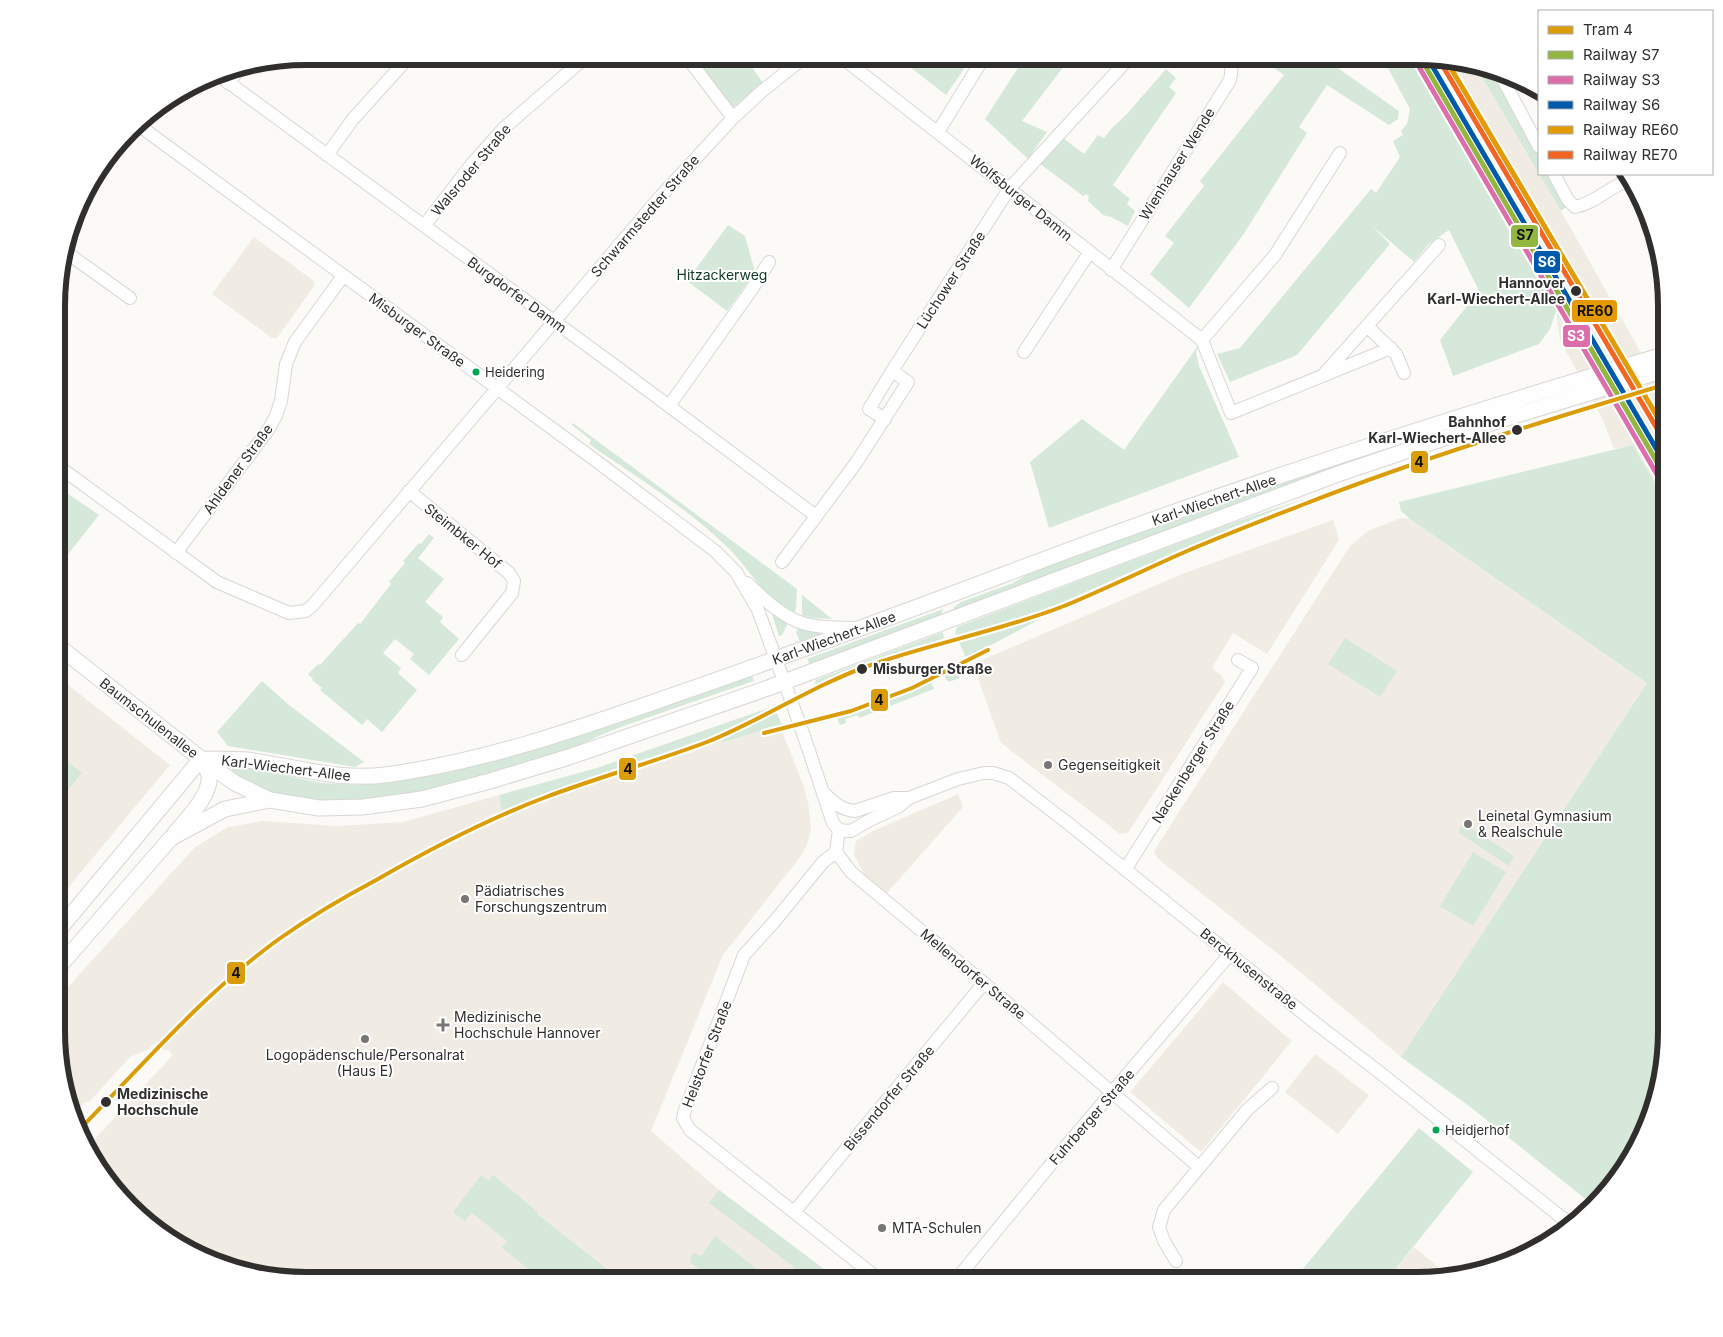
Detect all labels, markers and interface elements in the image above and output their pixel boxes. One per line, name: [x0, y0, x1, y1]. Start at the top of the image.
legend: [1538, 10, 1713, 175]
text: Tram 4: [1583, 20, 1633, 39]
text: Railway S7: [1583, 45, 1660, 64]
text: Railway S3: [1583, 70, 1660, 89]
text: Railway S6: [1583, 95, 1660, 114]
street label: Wienhauser Wende: [1135, 105, 1218, 223]
street label: Walsroder Straße: [427, 120, 514, 219]
text: Railway RE60: [1583, 120, 1679, 139]
text: Railway RE70: [1583, 145, 1678, 164]
street label: Schwarmstedter Straße: [587, 151, 702, 280]
street label: Wolfsburger Damm: [966, 151, 1076, 244]
line badge: S7: [1510, 224, 1539, 248]
text: S7: [1516, 226, 1534, 243]
street label: Lüchower Straße: [913, 228, 988, 332]
line badge: S6: [1533, 250, 1561, 274]
street label: Burgdorfer Damm: [465, 253, 570, 336]
text: S6: [1538, 253, 1556, 270]
park label: Hitzackerweg: [677, 266, 767, 283]
place label: Hannover Karl-Wiechert-Allee: [1427, 274, 1565, 307]
marker: Hannover Karl-Wiechert-Allee: [1569, 284, 1583, 298]
street label: Misburger Straße: [366, 289, 469, 370]
line badge: RE60: [1571, 299, 1618, 323]
text: RE60: [1577, 302, 1613, 319]
line badge: S3: [1562, 324, 1591, 348]
text: S3: [1567, 327, 1585, 344]
place label: Heidering: [485, 364, 545, 380]
marker: Heidering: [471, 367, 481, 377]
place label: Bahnhof Karl-Wiechert-Allee: [1368, 413, 1506, 446]
street label: Ahldener Straße: [199, 420, 276, 517]
marker: Bahnhof Karl-Wiechert-Allee: [1510, 423, 1524, 437]
line badge: 4: [1410, 450, 1429, 474]
text: 4: [1414, 453, 1424, 470]
street label: Karl-Wiechert-Allee: [1150, 470, 1278, 529]
street label: Steimbker Hof: [421, 499, 505, 572]
street label: Karl-Wiechert-Allee: [770, 607, 898, 668]
place label: Misburger Straße: [873, 660, 992, 677]
marker: Misburger Straße: [855, 662, 869, 676]
street label: Baumschulenallee: [97, 674, 202, 761]
line badge: 4: [870, 688, 889, 712]
text: 4: [874, 691, 884, 708]
street label: Nackenberger Straße: [1148, 697, 1237, 826]
street label: Karl-Wiechert-Allee: [220, 751, 352, 784]
place label: Gegenseitigkeit: [1058, 756, 1161, 773]
line badge: 4: [618, 757, 637, 781]
marker: Gegenseitigkeit: [1042, 759, 1054, 771]
text: 4: [623, 760, 633, 777]
place label: Leinetal Gymnasium & Realschule: [1478, 807, 1612, 840]
marker: Leinetal Gymnasium & Realschule: [1462, 818, 1474, 830]
place label: Pädiatrisches Forschungszentrum: [475, 882, 607, 915]
marker: Pädiatrisches Forschungszentrum: [459, 893, 471, 905]
street label: Berckhusenstraße: [1197, 924, 1301, 1013]
street label: Mellendorfer Straße: [917, 925, 1029, 1023]
line badge: 4: [226, 961, 246, 985]
text: 4: [231, 964, 241, 981]
street label: Helstorfer Straße: [678, 998, 735, 1110]
place label: Medizinische Hochschule Hannover: [454, 1008, 600, 1041]
marker: Medizinische Hochschule Hannover: [436, 1018, 450, 1032]
marker: Logopädenschule/Personalrat (Haus E): [359, 1033, 371, 1045]
street label: Bissendorfer Straße: [840, 1042, 938, 1154]
place label: Logopädenschule/Personalrat (Haus E): [266, 1046, 465, 1079]
street label: Fuhrberger Straße: [1045, 1065, 1138, 1168]
place label: Medizinische Hochschule: [117, 1085, 208, 1118]
marker: Medizinische Hochschule: [99, 1095, 113, 1109]
place label: Heidjerhof: [1445, 1122, 1510, 1138]
marker: Heidjerhof: [1431, 1125, 1441, 1135]
place label: MTA-Schulen: [892, 1219, 981, 1236]
marker: MTA-Schulen: [876, 1222, 888, 1234]

